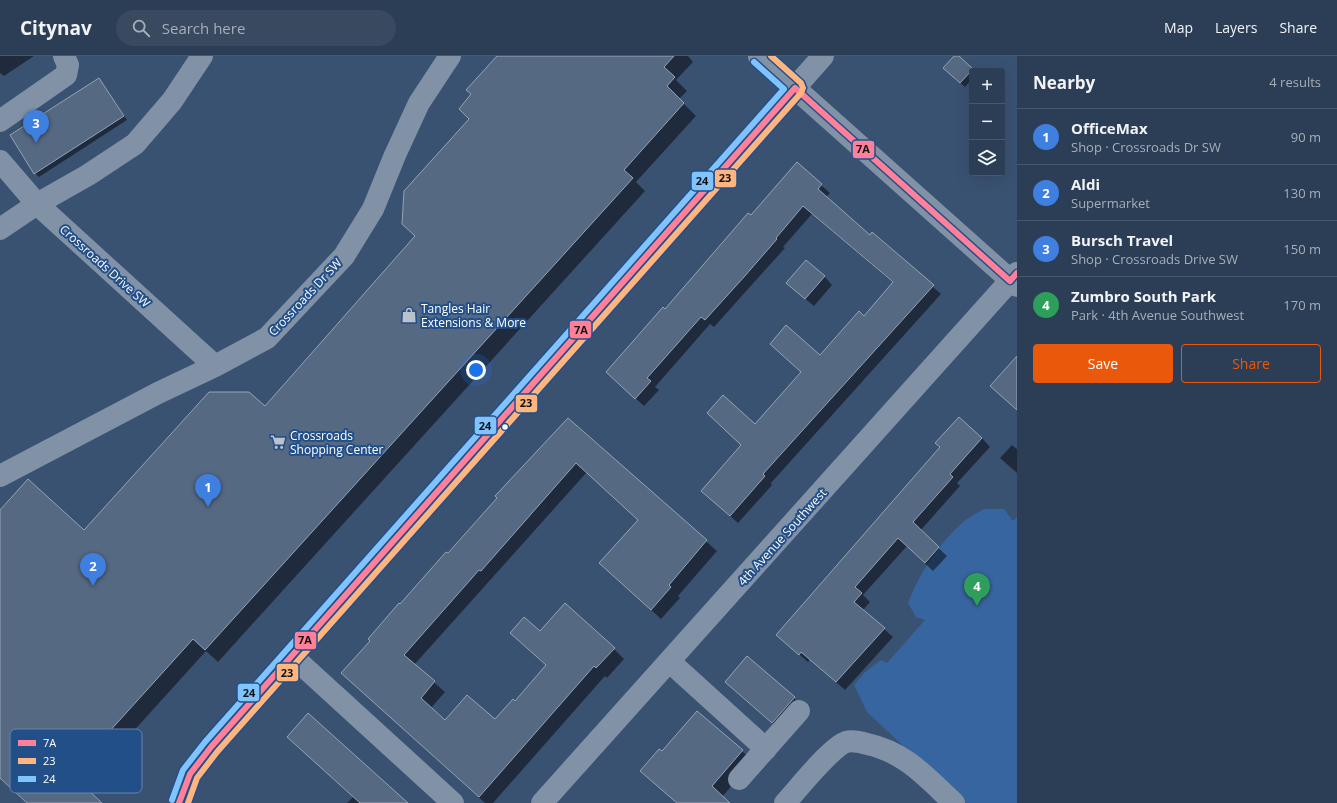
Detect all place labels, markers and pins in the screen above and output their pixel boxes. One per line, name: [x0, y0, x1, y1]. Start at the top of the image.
pin: 3: [23, 110, 49, 143]
place label: Tangles Hair Extensions & More: [421, 300, 526, 331]
shop icon: Tangles Hair Extensions & More: [400, 306, 418, 324]
unlabelled marker: [500, 422, 510, 432]
place label: Crossroads Shopping Center: [290, 427, 384, 458]
supermarket icon: Crossroads Shopping Center: [269, 433, 287, 451]
pin: 1: [195, 474, 221, 507]
pin: 2: [80, 553, 106, 586]
pin: 4: [964, 573, 990, 606]

